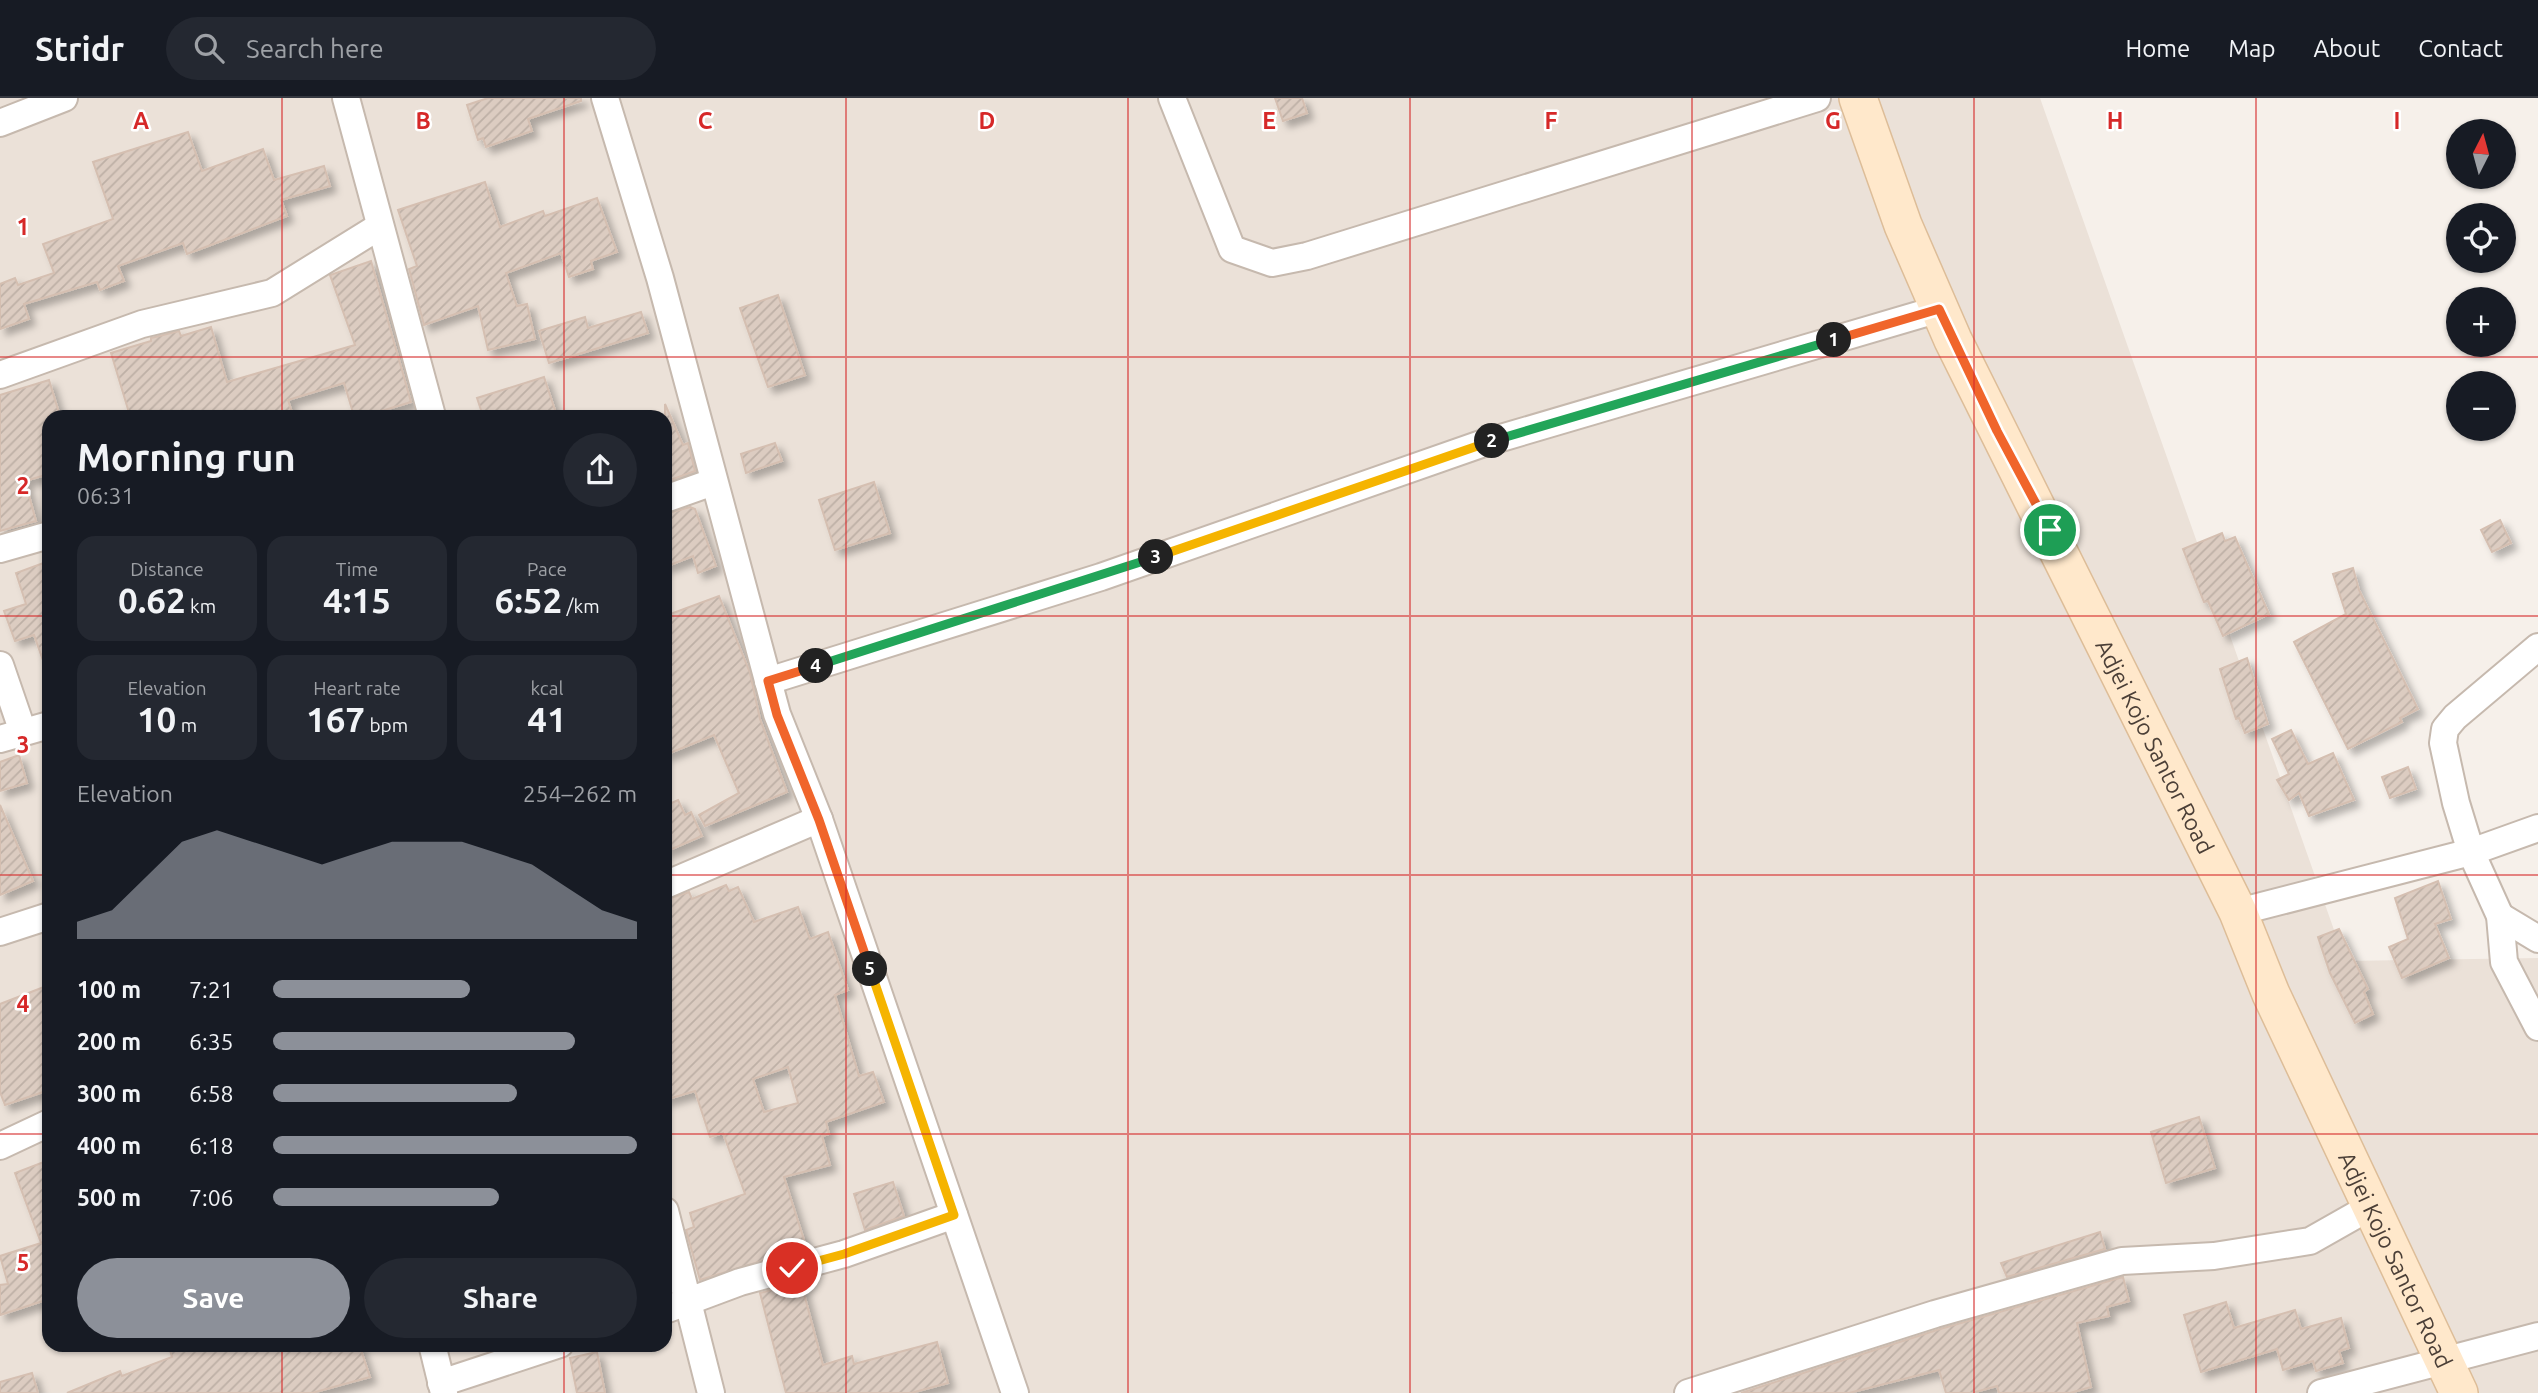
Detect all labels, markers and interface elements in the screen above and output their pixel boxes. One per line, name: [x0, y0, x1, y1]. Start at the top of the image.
search box: [166, 17, 656, 80]
icon: search: [190, 29, 228, 67]
text: Stridr: [35, 30, 124, 67]
text: Search here: [246, 34, 383, 63]
text: Home: [2125, 35, 2190, 62]
text: Map: [2228, 35, 2275, 62]
text: About: [2313, 35, 2380, 62]
text: Contact: [2418, 35, 2503, 62]
text: A: [133, 108, 149, 133]
text: B: [415, 108, 431, 133]
text: C: [698, 108, 713, 133]
text: D: [979, 108, 995, 133]
text: E: [1262, 108, 1276, 133]
text: F: [1545, 108, 1558, 133]
text: G: [1825, 108, 1841, 133]
text: H: [2107, 108, 2123, 133]
text: I: [2394, 108, 2400, 133]
north arrow: [2446, 119, 2516, 189]
map controls: [2446, 119, 2516, 441]
button: locate: [2446, 203, 2516, 273]
text: 1: [17, 214, 29, 239]
button: +: [2446, 287, 2516, 357]
pin: 1: [1816, 322, 1852, 358]
text: 1: [1828, 328, 1839, 350]
button: −: [2446, 371, 2516, 441]
pin: 2: [1474, 424, 1510, 458]
text: 2: [1486, 429, 1497, 451]
button: share: [563, 433, 637, 507]
text: Morning run: [77, 436, 296, 478]
text: 2: [17, 473, 29, 498]
text: 06:31: [77, 483, 135, 508]
pin: [2020, 500, 2080, 560]
icon: arrive: [2031, 511, 2069, 549]
pin: 3: [1138, 540, 1174, 574]
text: 3: [1150, 545, 1161, 567]
text: Distance: [130, 558, 204, 580]
text: Time: [336, 558, 378, 580]
text: Pace: [527, 558, 567, 580]
text: 0.62: [118, 580, 186, 620]
text: 4:15: [323, 580, 391, 620]
text: 6:52: [494, 580, 562, 620]
text: km: [186, 595, 216, 617]
text: /km: [562, 595, 600, 617]
street label: Adjei Kojo Santor Road: [2092, 635, 2219, 857]
pin: 4: [798, 648, 834, 684]
text: 4: [810, 654, 821, 676]
text: Elevation: [127, 677, 207, 699]
text: Heart rate: [313, 677, 401, 699]
text: kcal: [531, 677, 563, 699]
text: 10: [137, 699, 176, 739]
text: 167: [306, 699, 365, 739]
text: 41: [527, 699, 567, 739]
text: m: [176, 714, 197, 736]
text: bpm: [365, 714, 408, 736]
text: 3: [17, 732, 29, 757]
text: Elevation: [77, 781, 173, 806]
text: 254–262 m: [523, 781, 637, 806]
pin: 5: [852, 952, 888, 986]
text: 5: [864, 957, 875, 979]
text: 100 m: [77, 977, 141, 1002]
text: 7:21: [189, 977, 234, 1002]
text: 4: [17, 991, 30, 1016]
text: 200 m: [77, 1029, 141, 1054]
text: 6:35: [189, 1029, 234, 1054]
text: 300 m: [77, 1081, 141, 1106]
text: 6:58: [189, 1081, 234, 1106]
text: 400 m: [77, 1133, 141, 1158]
text: 6:18: [189, 1133, 234, 1158]
street label: Adjei Kojo Santor Road: [2335, 1147, 2458, 1371]
text: 500 m: [77, 1185, 141, 1210]
text: 7:06: [189, 1185, 234, 1210]
pin: [762, 1238, 822, 1298]
icon: check: [773, 1249, 811, 1287]
text: 5: [17, 1250, 29, 1275]
button: Save: [77, 1258, 350, 1338]
button: Share: [364, 1258, 637, 1338]

